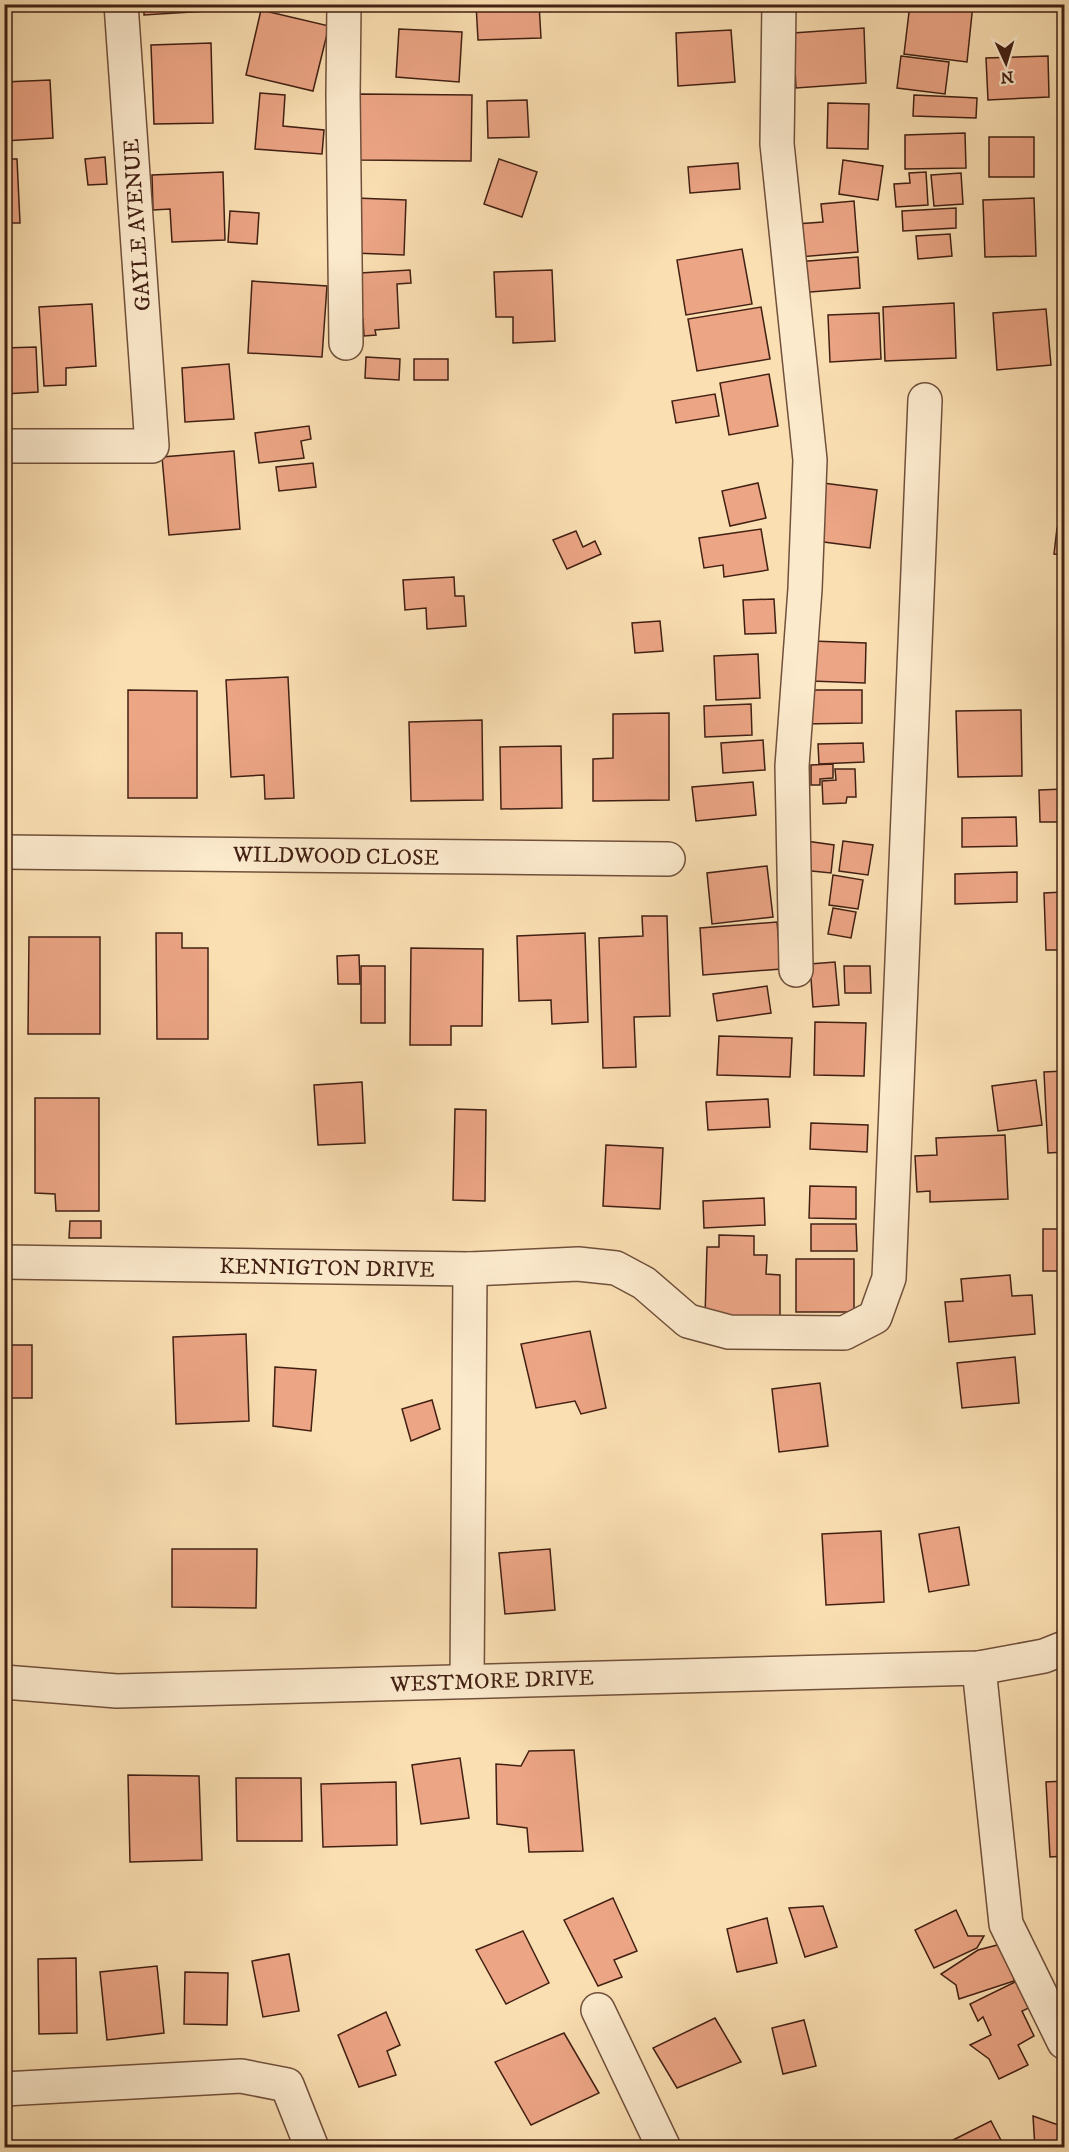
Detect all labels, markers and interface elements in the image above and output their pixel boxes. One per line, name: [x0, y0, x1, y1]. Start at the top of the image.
north arrow: [976, 33, 1036, 93]
text: N: [1000, 67, 1014, 87]
street label: GAYLE AVENUE: [118, 138, 157, 312]
street label: WILDWOOD CLOSE: [232, 841, 439, 872]
street label: KENNIGTON DRIVE: [219, 1253, 435, 1284]
street label: WESTMORE DRIVE: [389, 1664, 594, 1699]

